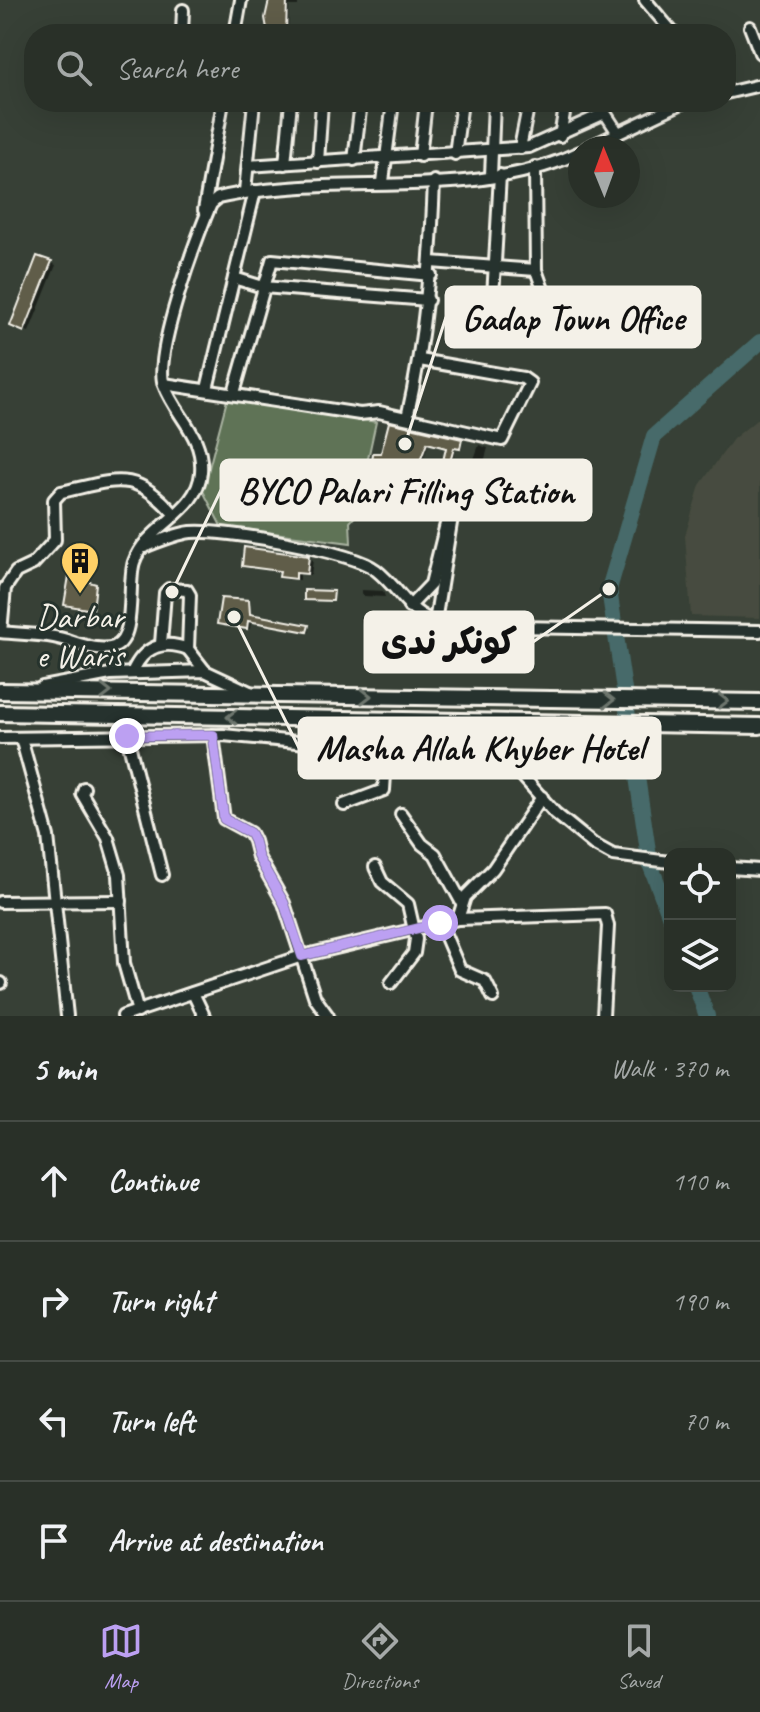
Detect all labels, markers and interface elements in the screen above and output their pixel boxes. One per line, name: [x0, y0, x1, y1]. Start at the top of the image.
search box: [24, 24, 736, 112]
icon: search: [52, 46, 96, 90]
text: Search here: [116, 49, 238, 87]
north arrow: [568, 136, 640, 208]
callout: Gadap Town Office: [446, 287, 700, 347]
text: Gadap Town Office: [462, 295, 687, 341]
callout: BYCO Palari Filling Station: [221, 460, 591, 520]
text: BYCO Palari Filling Station: [238, 468, 577, 514]
building icon: Darbar e Waris: [59, 540, 101, 595]
place label: Darbar e Waris: [36, 595, 126, 677]
callout: کونکر ندی: [365, 612, 533, 672]
text: کونکر ندی: [381, 619, 517, 665]
one-way arrow: [100, 684, 113, 701]
one-way arrow: [360, 687, 373, 705]
one-way arrow: [603, 691, 616, 709]
one-way arrow: [717, 693, 730, 710]
one-way arrow: [225, 708, 238, 726]
route end: [109, 718, 145, 754]
callout: Masha Allah Khyber Hotel: [299, 718, 660, 778]
text: Masha Allah Khyber Hotel: [316, 725, 650, 771]
map controls: [664, 848, 736, 992]
button: locate: [664, 848, 736, 920]
route start: [422, 905, 458, 941]
button: layers: [664, 920, 736, 992]
text: 5 min: [32, 1047, 97, 1090]
text: Walk · 370 m: [611, 1052, 728, 1085]
icon: ahead: [32, 1159, 76, 1203]
text: Continue: [108, 1162, 198, 1200]
text: 110 m: [672, 1165, 728, 1198]
icon: right: [32, 1279, 76, 1323]
text: Turn right: [108, 1282, 213, 1320]
text: 190 m: [672, 1285, 728, 1318]
icon: left: [32, 1399, 76, 1443]
text: Turn left: [108, 1402, 195, 1440]
text: 70 m: [684, 1405, 728, 1438]
icon: arrive: [32, 1519, 76, 1563]
text: Arrive at destination: [108, 1522, 323, 1560]
tab: Map: [99, 1619, 143, 1695]
tab: Directions: [342, 1619, 418, 1695]
tab: Saved: [617, 1619, 661, 1695]

